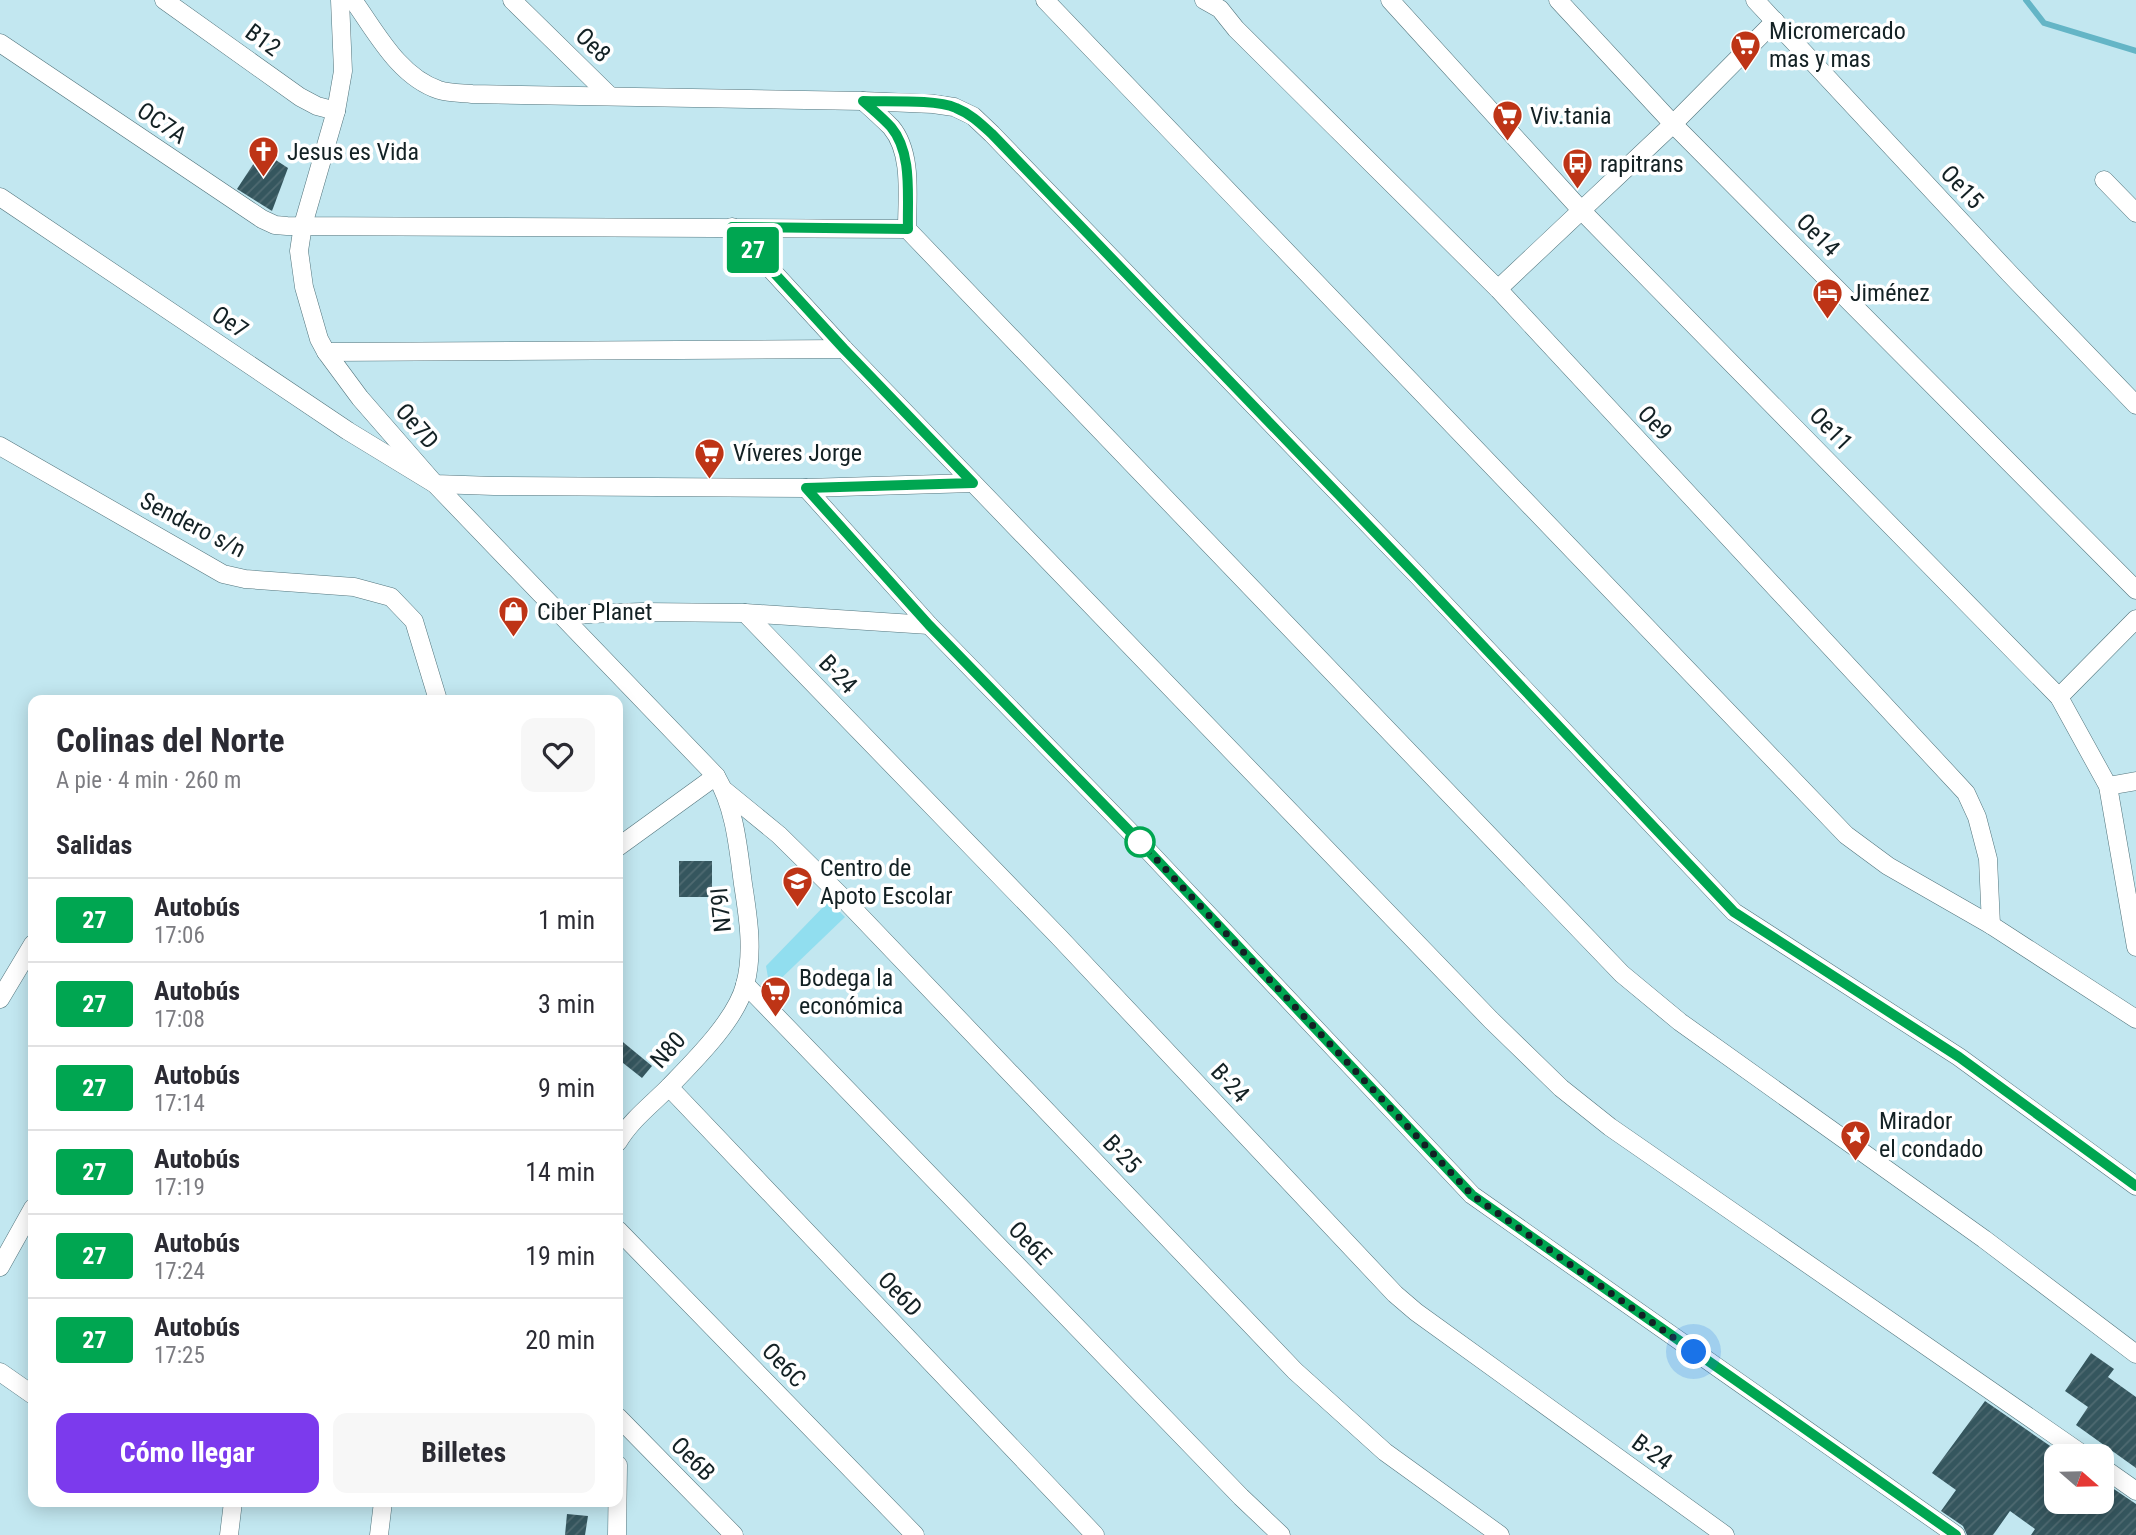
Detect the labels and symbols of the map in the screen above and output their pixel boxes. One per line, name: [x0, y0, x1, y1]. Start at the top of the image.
place label: Micromercado mas y mas: [1769, 17, 1906, 73]
street label: B12: [240, 18, 286, 62]
street label: Oe8: [570, 22, 616, 68]
supermarket icon: Micromercado mas y mas: [1729, 28, 1763, 72]
street label: OC7A: [132, 96, 192, 150]
supermarket icon: Viv.tania: [1490, 99, 1524, 143]
place label: Viv.tania: [1530, 102, 1612, 130]
church icon: Jesus es Vida: [247, 135, 281, 179]
place label: Jesus es Vida: [287, 138, 419, 166]
bus stop icon: rapitrans: [1560, 147, 1594, 191]
place label: rapitrans: [1600, 150, 1684, 178]
street label: Oe15: [1935, 159, 1989, 215]
street label: Oe14: [1791, 208, 1845, 262]
line badge: 27: [722, 227, 784, 273]
hotel icon: Jiménez: [1810, 276, 1844, 320]
place label: Jiménez: [1850, 279, 1930, 307]
street label: Oe7: [207, 300, 253, 344]
street label: Oe7D: [390, 397, 444, 455]
street label: Oe9: [1632, 400, 1678, 446]
street label: Oe11: [1804, 402, 1858, 456]
supermarket icon: Víveres Jorge: [693, 436, 727, 480]
place label: Víveres Jorge: [733, 439, 862, 467]
street label: Sendero s/n: [136, 487, 250, 563]
shop icon: Ciber Planet: [497, 595, 531, 639]
place label: Ciber Planet: [537, 598, 652, 626]
street label: B-24: [813, 649, 863, 699]
unlabelled marker: [1125, 827, 1155, 857]
place label: Centro de Apoto Escolar: [820, 854, 952, 910]
school or university icon: Centro de Apoto Escolar: [780, 865, 814, 909]
street label: N79I: [705, 887, 737, 933]
place label: Bodega la económica: [799, 964, 903, 1020]
supermarket icon: Bodega la económica: [759, 975, 793, 1019]
street label: N80: [645, 1026, 691, 1074]
street label: B-24: [1205, 1058, 1255, 1108]
place label: Mirador el condado: [1879, 1107, 1983, 1163]
place icon: Mirador el condado: [1839, 1118, 1873, 1162]
street label: B-25: [1097, 1129, 1147, 1179]
street label: Oe6E: [1003, 1215, 1057, 1271]
street label: Oe6D: [872, 1266, 928, 1322]
your location: [1676, 1334, 1711, 1369]
street label: Oe6C: [756, 1337, 812, 1393]
street label: B-24: [1626, 1428, 1678, 1476]
street label: Oe6B: [665, 1431, 721, 1487]
north arrow: [2044, 1444, 2114, 1514]

